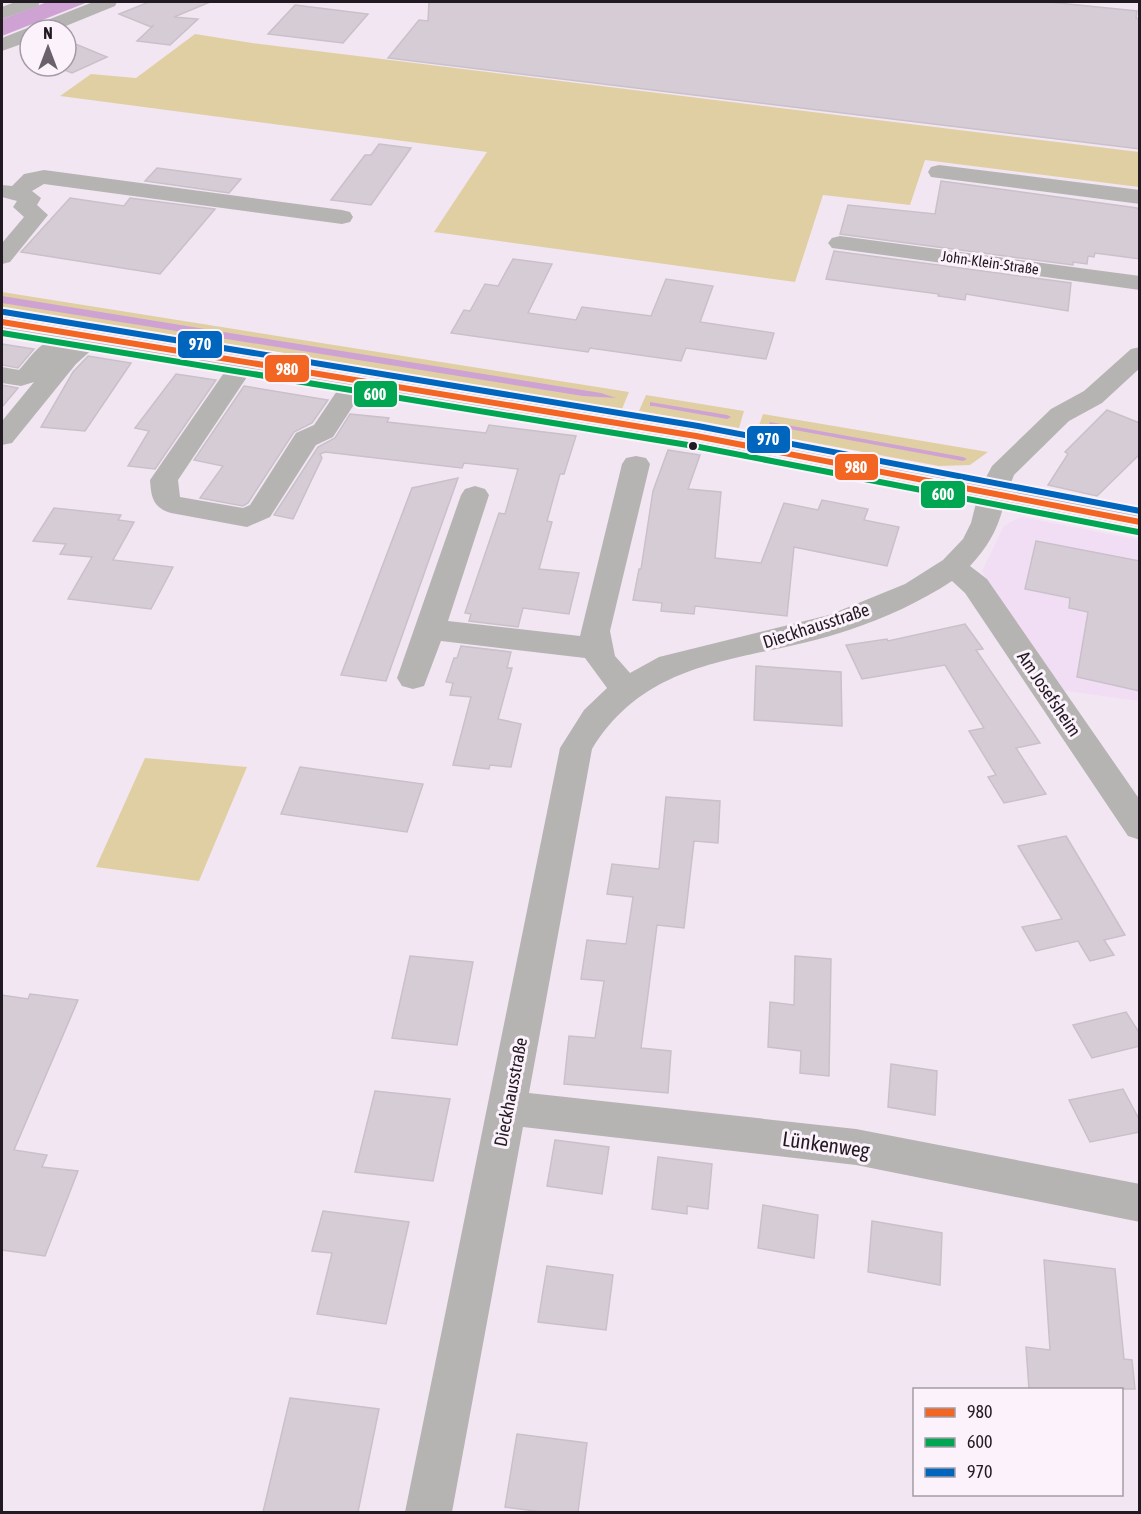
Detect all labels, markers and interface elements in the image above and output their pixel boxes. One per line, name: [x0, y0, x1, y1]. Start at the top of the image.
north arrow: [18, 18, 78, 78]
text: N: [43, 24, 53, 42]
street label: John-Klein-Straße: [940, 247, 1040, 278]
line badge: 970: [177, 330, 223, 359]
text: 970: [189, 335, 212, 353]
line badge: 980: [264, 354, 310, 383]
text: 980: [276, 360, 299, 378]
line badge: 600: [353, 380, 398, 408]
text: 600: [364, 385, 387, 403]
line badge: 970: [746, 425, 791, 454]
text: 970: [757, 430, 780, 448]
unlabelled marker: [687, 440, 699, 452]
line badge: 980: [834, 453, 879, 481]
text: 980: [845, 458, 868, 476]
line badge: 600: [920, 480, 966, 509]
text: 600: [932, 485, 955, 503]
street label: Dieckhausstraße: [760, 598, 872, 653]
street label: Am Josefsheim: [1013, 647, 1086, 740]
street label: Dieckhausstraße: [490, 1036, 531, 1148]
street label: Lünkenweg: [781, 1126, 871, 1162]
legend: [913, 1388, 1123, 1496]
text: 980: [967, 1401, 992, 1422]
text: 600: [967, 1431, 992, 1452]
text: 970: [967, 1461, 992, 1482]

